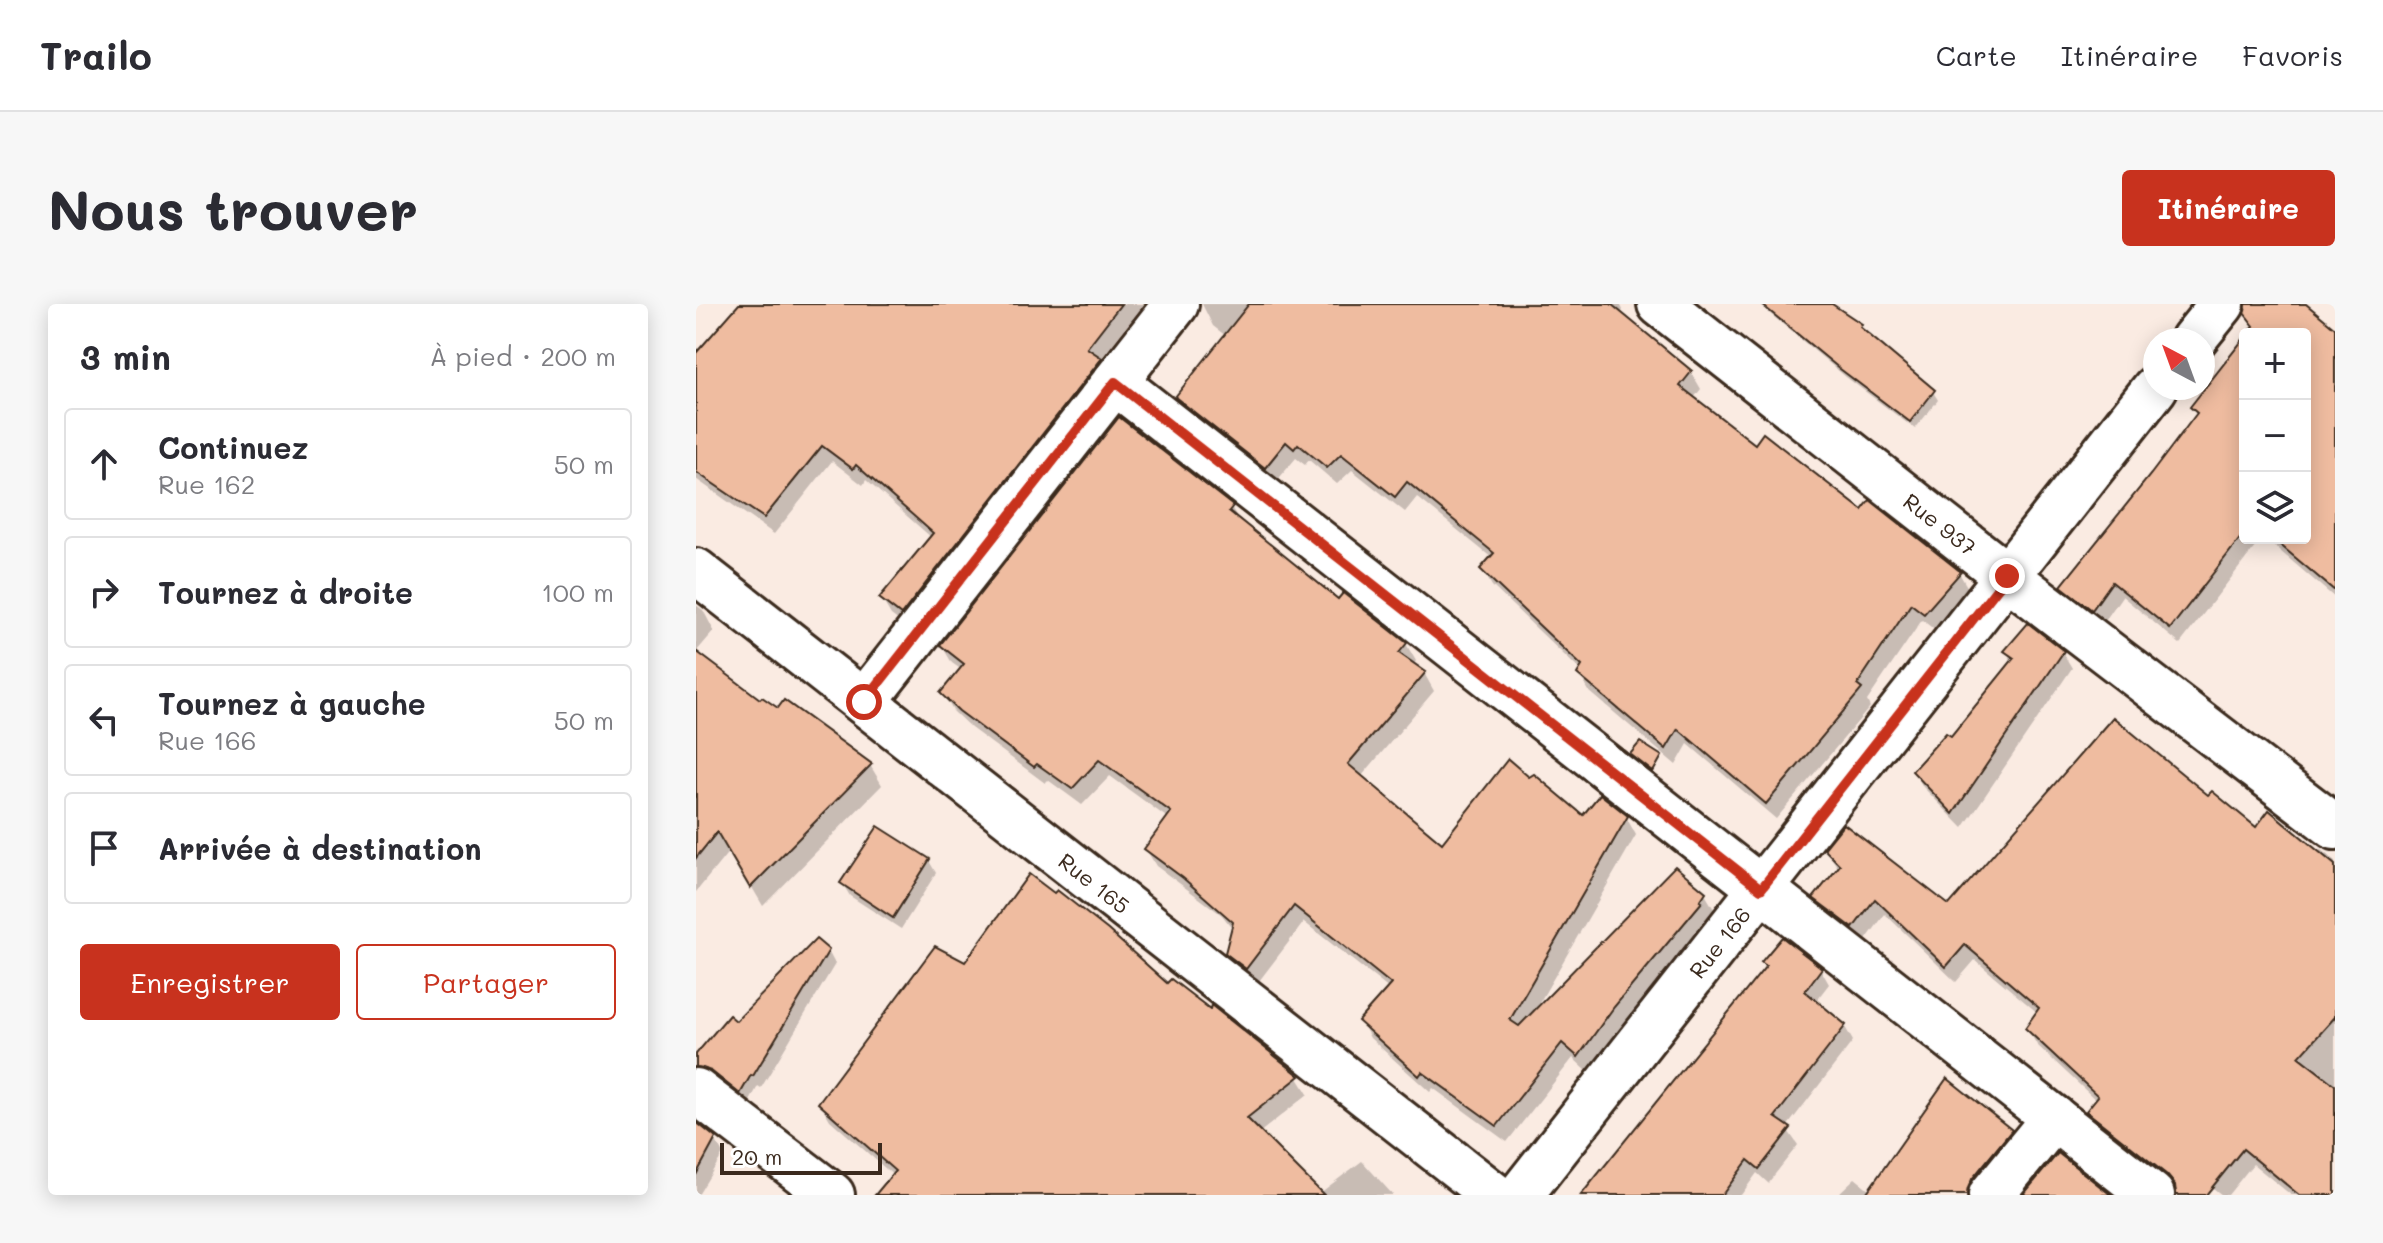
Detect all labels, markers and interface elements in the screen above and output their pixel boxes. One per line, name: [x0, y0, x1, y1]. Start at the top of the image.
text: Trailo: [40, 30, 152, 80]
text: Carte: [1936, 37, 2017, 73]
text: Itinéraire: [2061, 37, 2198, 73]
text: Favoris: [2242, 37, 2343, 73]
button: Itinéraire: [2122, 170, 2335, 246]
text: Nous trouver: [48, 172, 418, 245]
north arrow: [2143, 328, 2215, 400]
map controls: [2239, 328, 2311, 544]
button: +: [2239, 328, 2311, 400]
text: 3 min: [80, 334, 171, 379]
text: À pied · 200 m: [430, 339, 616, 373]
button: −: [2239, 400, 2311, 472]
text: Continuez: [158, 427, 308, 467]
icon: ahead: [82, 442, 126, 486]
text: 50 m: [554, 447, 614, 481]
text: Rue 162: [158, 467, 255, 501]
button: layers: [2239, 472, 2311, 544]
street label: Rue 937: [1898, 486, 1983, 561]
route end: [1989, 558, 2025, 594]
icon: right: [82, 570, 126, 614]
text: Tournez à droite: [158, 572, 413, 612]
text: 100 m: [541, 575, 614, 609]
text: Tournez à gauche: [158, 683, 426, 723]
route start: [846, 684, 882, 720]
icon: left: [82, 698, 126, 742]
text: 50 m: [554, 703, 614, 737]
text: Rue 166: [158, 723, 256, 757]
icon: arrive: [82, 826, 126, 870]
text: Arrivée à destination: [158, 828, 481, 868]
street label: Rue 165: [1053, 846, 1136, 920]
street label: Rue 166: [1682, 900, 1756, 984]
button: Enregistrer: [80, 944, 340, 1020]
button: Partager: [356, 944, 616, 1020]
scale bar: [720, 1139, 882, 1175]
text: 20 m: [732, 1142, 782, 1171]

